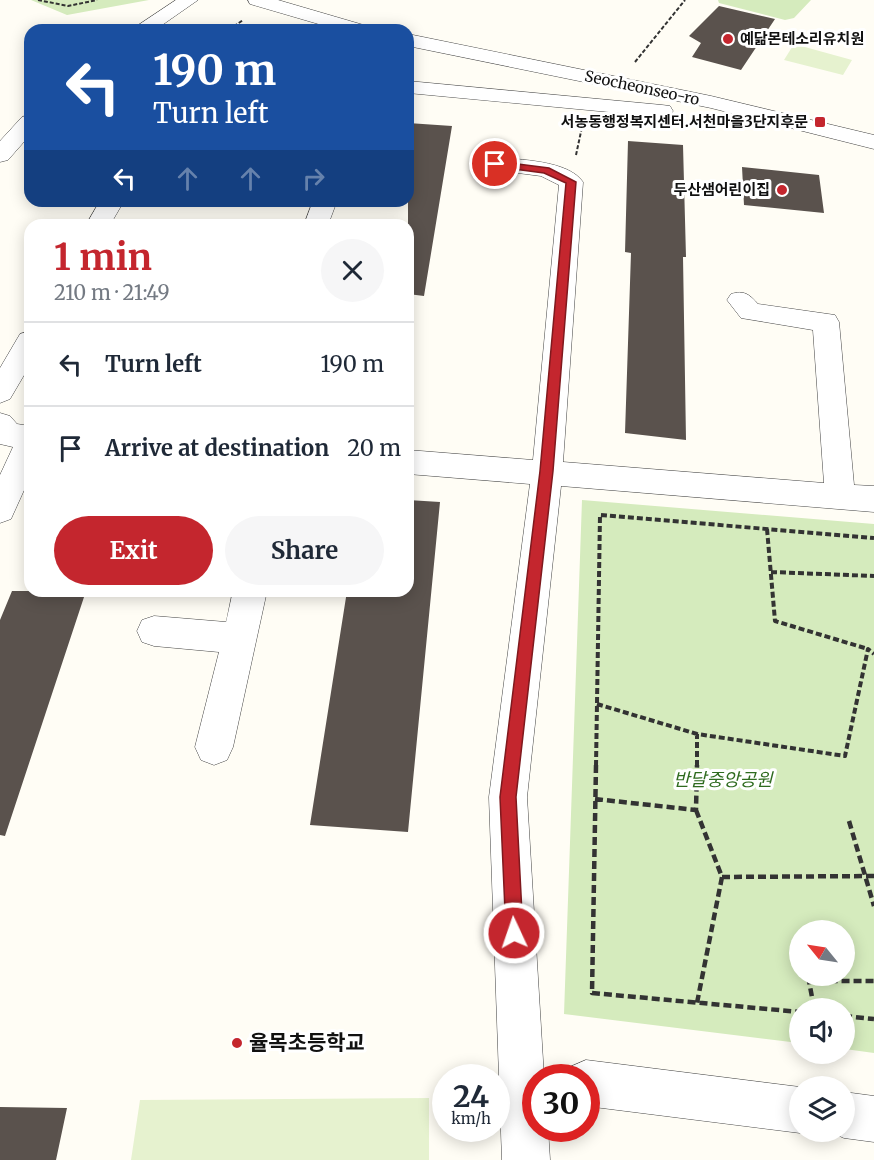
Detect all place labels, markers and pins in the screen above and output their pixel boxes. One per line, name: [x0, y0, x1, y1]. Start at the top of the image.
place label: 예닮몬테소리유치원: [740, 29, 864, 48]
marker: 예닮몬테소리유치원: [721, 32, 735, 46]
place label: 서농동행정복지센터.서천마을3단지후문: [561, 112, 808, 131]
marker: 서농동행정복지센터.서천마을3단지후문: [813, 115, 827, 129]
pin: [469, 138, 520, 189]
place label: 두산샘어린이집: [673, 180, 770, 199]
marker: 두산샘어린이집: [775, 183, 789, 197]
place label: 율목초등학교: [249, 1029, 365, 1056]
marker: 율목초등학교: [230, 1036, 244, 1050]

